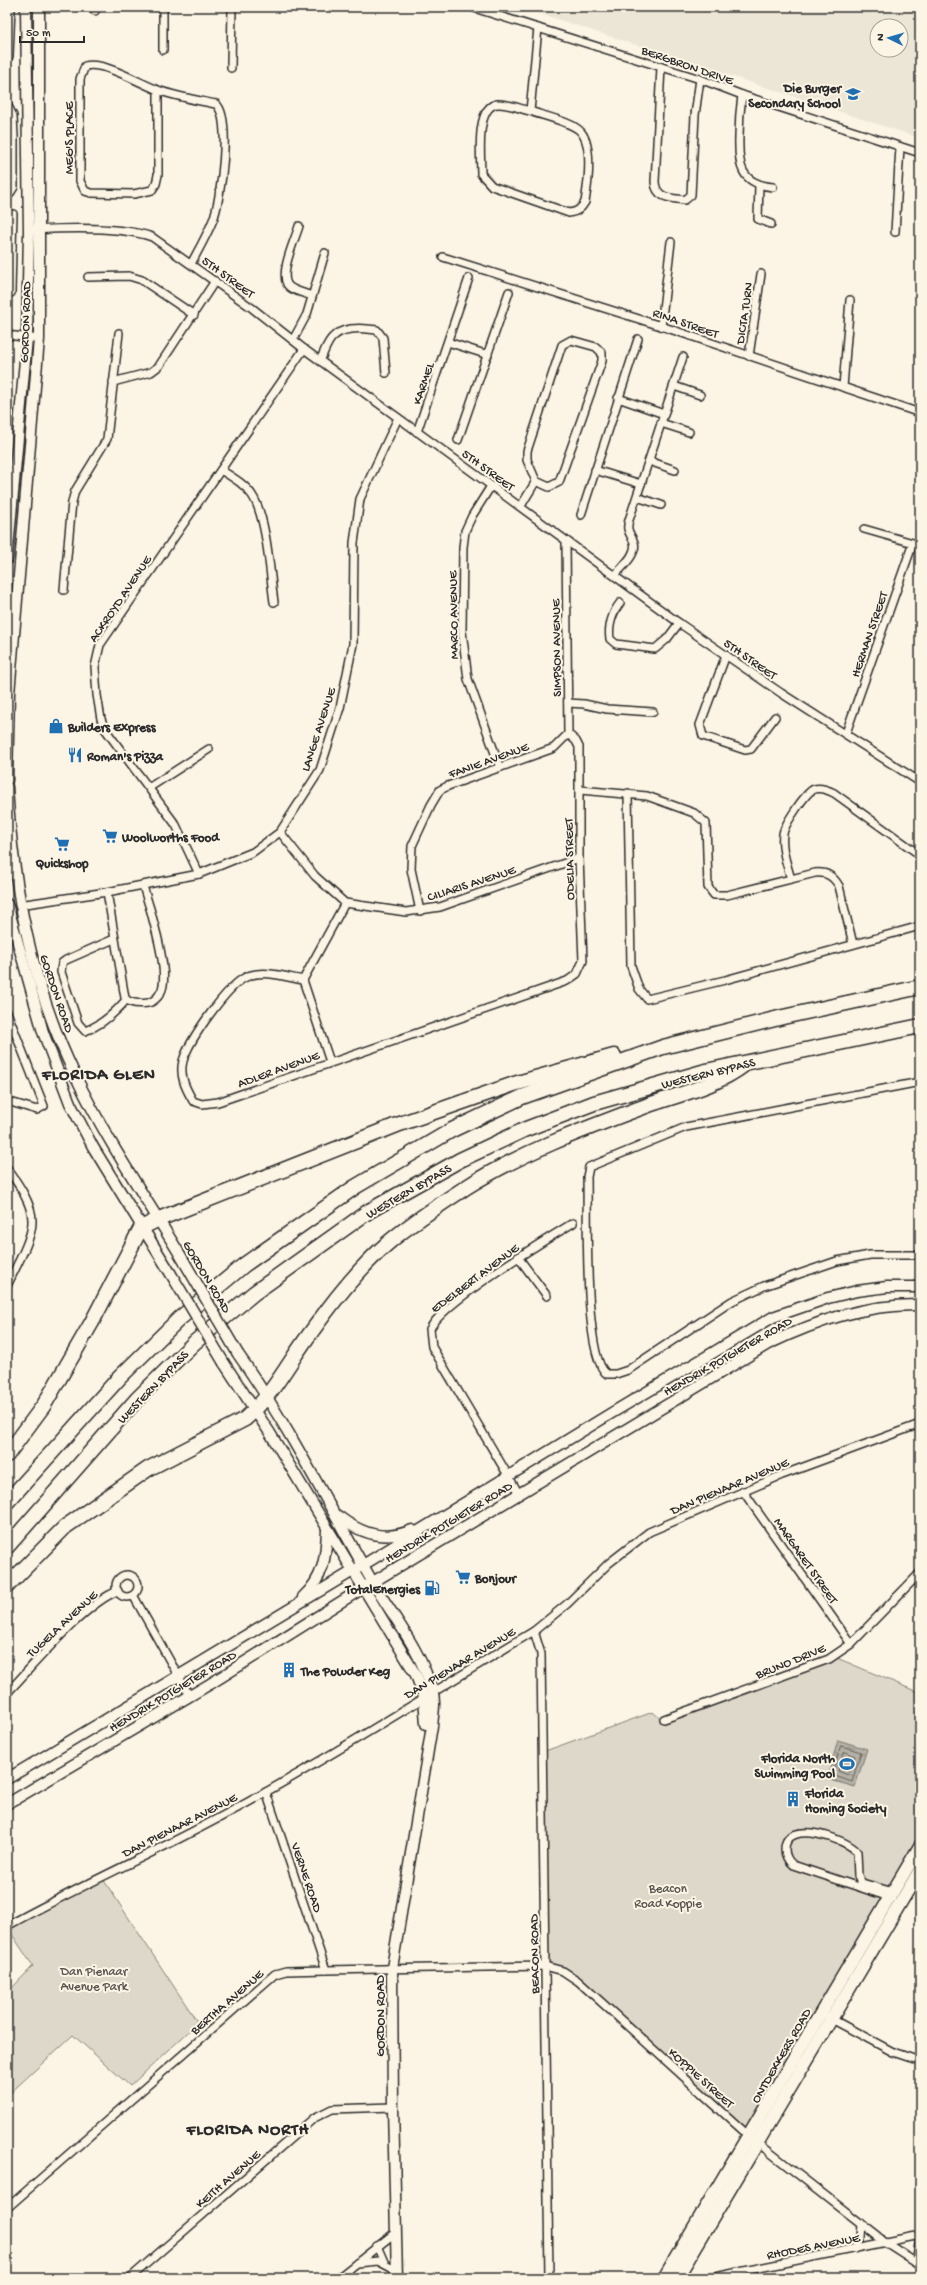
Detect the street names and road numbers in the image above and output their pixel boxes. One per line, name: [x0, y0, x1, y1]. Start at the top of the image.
street label: BERGBRON DRIVE: [638, 43, 736, 89]
street label: MEG'S PLACE: [63, 101, 78, 174]
street label: 5TH STREET: [198, 254, 258, 303]
street label: GORDON ROAD: [18, 281, 35, 363]
street label: DICTA TURN: [734, 282, 757, 346]
street label: RINA STREET: [650, 306, 721, 343]
street label: KARMEL: [410, 360, 439, 407]
street label: 5TH STREET: [458, 447, 518, 496]
street label: ACKROYD AVENUE: [87, 553, 156, 646]
street label: MARCO AVENUE: [446, 570, 463, 659]
street label: HERMAN STREET: [849, 589, 892, 680]
street label: SIMPSON AVENUE: [549, 598, 566, 697]
street label: 5TH STREET: [720, 636, 780, 684]
street label: LANGE AVENUE: [299, 685, 340, 774]
street label: FANIE AVENUE: [446, 740, 532, 783]
street label: ODELIA STREET: [562, 817, 579, 900]
street label: CILIARIS AVENUE: [426, 863, 519, 906]
street label: GORDON ROAD: [35, 953, 76, 1035]
street label: ADLER AVENUE: [236, 1048, 323, 1092]
street label: WESTERN BYPASS: [660, 1055, 758, 1093]
street label: WESTERN BYPASS: [364, 1161, 456, 1223]
street label: GORDON ROAD: [178, 1238, 234, 1317]
street label: EDELBERT AVENUE: [429, 1241, 523, 1317]
street label: HENDRIK POTGIETER ROAD: [661, 1314, 796, 1400]
street label: WESTERN BYPASS: [115, 1347, 193, 1428]
street label: DAN PIENAAR AVENUE: [668, 1455, 792, 1519]
street label: HENDRIK POTGIETER ROAD: [383, 1479, 516, 1567]
street label: MARGARET STREET: [770, 1516, 841, 1608]
street label: TUGELA AVENUE: [23, 1588, 102, 1662]
street label: DAN PIENAAR AVENUE: [401, 1625, 519, 1704]
street label: BRUNO DRIVE: [753, 1641, 829, 1684]
street label: HENDRIK POTGIETER ROAD: [107, 1648, 240, 1736]
street label: DAN PIENAAR AVENUE: [119, 1790, 241, 1862]
street label: VERNE ROAD: [286, 1840, 325, 1915]
street label: BEACON ROAD: [527, 1913, 544, 1995]
street label: BERTHA AVENUE: [187, 1967, 268, 2039]
street label: GORDON ROAD: [374, 1975, 389, 2057]
street label: ONTDEKKERS ROAD: [749, 2006, 816, 2106]
street label: KOPPIE STREET: [665, 2046, 737, 2113]
street label: KEITH AVENUE: [193, 2147, 265, 2212]
street label: RHODES AVENUE: [766, 2231, 862, 2264]

